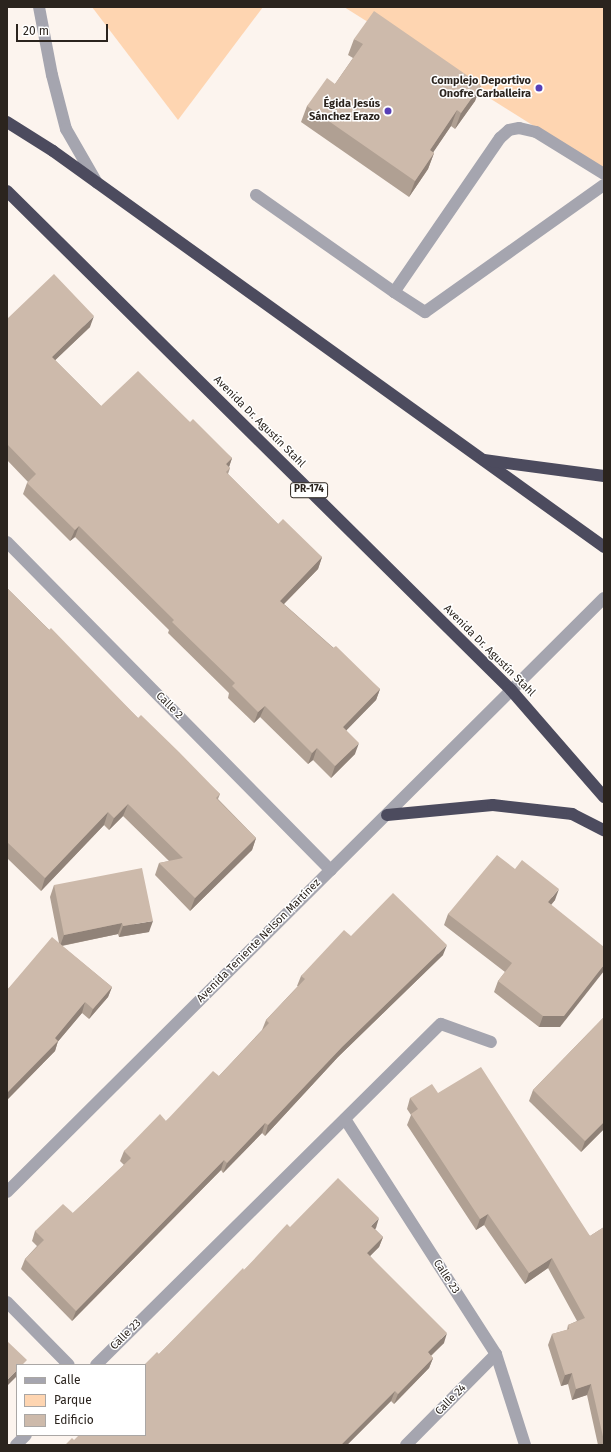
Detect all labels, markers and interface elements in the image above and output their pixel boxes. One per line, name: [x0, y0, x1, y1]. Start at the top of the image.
scale bar: [18, 16, 110, 42]
text: 20 m: [23, 24, 49, 38]
place label: Complejo Deportivo Onofre Carballeira: [431, 75, 531, 101]
marker: Complejo Deportivo Onofre Carballeira: [534, 83, 544, 93]
place label: Égida Jesús Sánchez Erazo: [309, 98, 380, 124]
marker: Égida Jesús Sánchez Erazo: [383, 106, 393, 116]
street label: Avenida Dr. Agustín Stahl: [210, 373, 308, 471]
road number: PR-174: [290, 482, 328, 498]
street label: Avenida Dr. Agustín Stahl: [440, 602, 538, 700]
street label: Calle 2: [153, 690, 185, 722]
street label: Avenida Teniente Nelson Martínez: [195, 877, 323, 1005]
street label: Calle 23: [430, 1257, 462, 1297]
street label: Calle 23: [108, 1317, 144, 1353]
legend: [16, 1364, 146, 1436]
text: Calle: [54, 1373, 81, 1387]
street label: Calle 24: [433, 1382, 469, 1418]
text: Parque: [54, 1393, 92, 1407]
text: Edificio: [54, 1413, 94, 1427]

